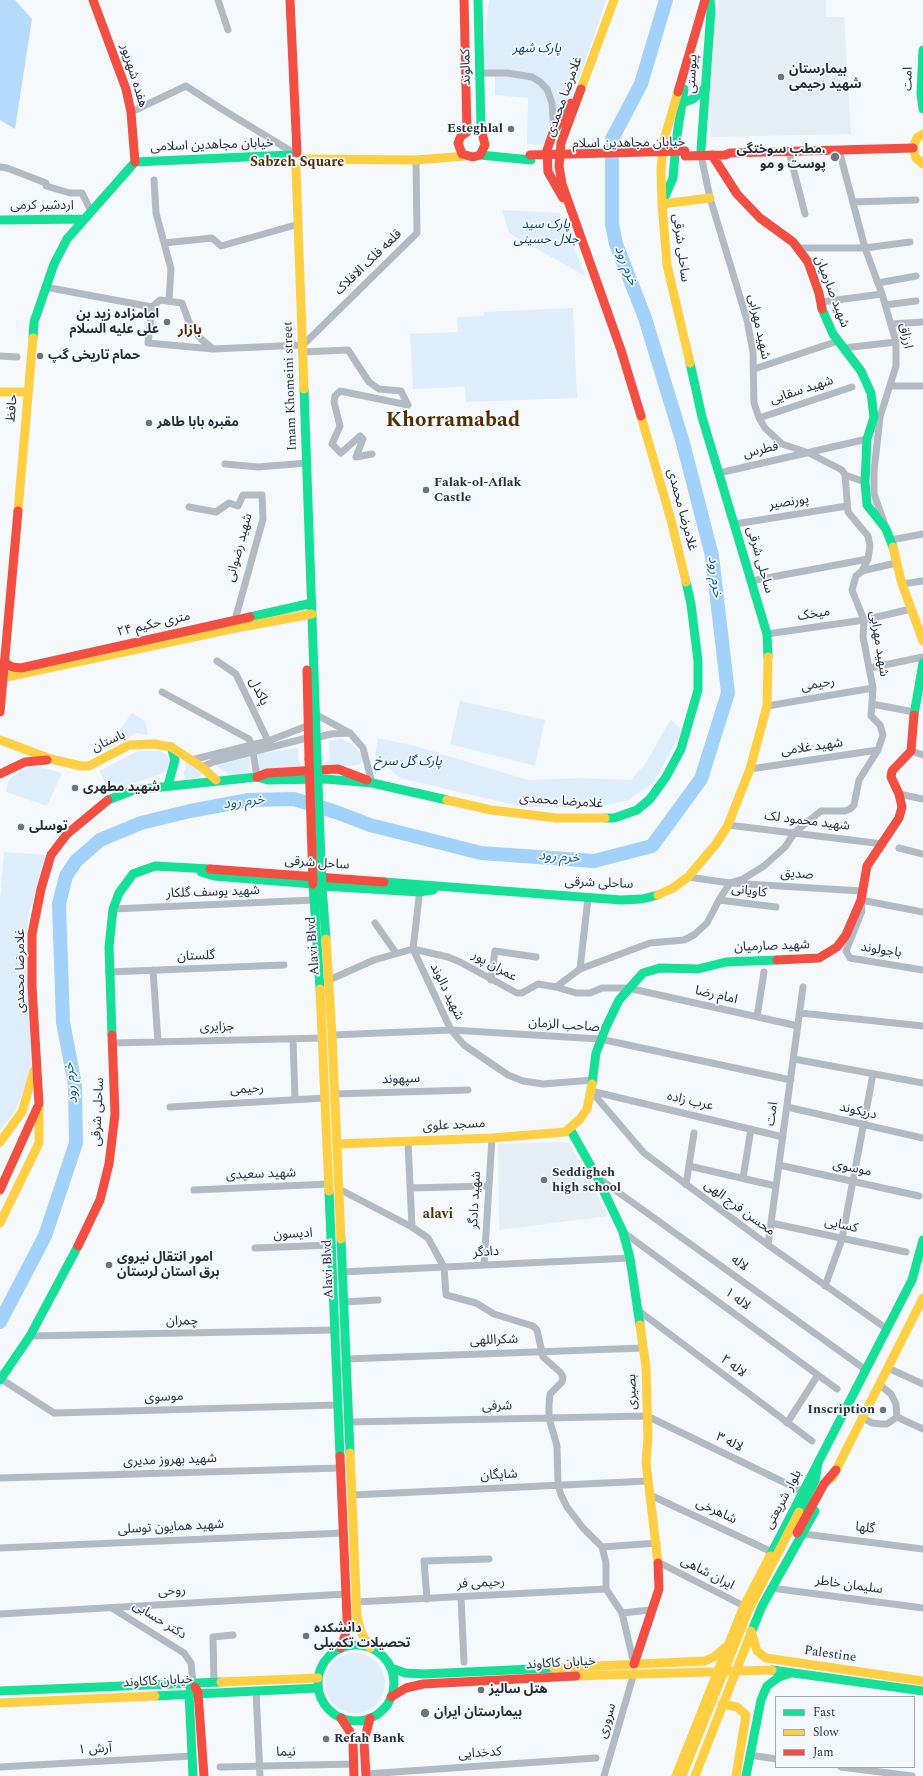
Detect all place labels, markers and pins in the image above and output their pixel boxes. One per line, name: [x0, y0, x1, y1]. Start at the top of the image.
place label: بیمارستان شهید رحیمی: [789, 62, 862, 93]
marker: بیمارستان شهید رحیمی: [776, 72, 786, 82]
place label: Esteghlal: [447, 121, 503, 137]
marker: Esteghlal: [506, 124, 516, 134]
place label: مطب سوختگی، پوست و مو: [737, 142, 826, 173]
marker: مطب سوختگی، پوست و مو: [829, 151, 841, 163]
place label: امامزاده زید بن علی علیه السلام: [69, 307, 159, 338]
marker: امامزاده زید بن علی علیه السلام: [162, 317, 172, 327]
place label: حمام تاریخی گپ: [48, 348, 140, 364]
marker: حمام تاریخی گپ: [35, 351, 45, 361]
place label: مقبره بابا طاهر: [157, 415, 239, 431]
marker: مقبره بابا طاهر: [144, 418, 154, 428]
place label: Falak-ol-Aflak Castle: [434, 475, 521, 506]
marker: Falak-ol-Aflak Castle: [421, 485, 431, 495]
place label: شهید مطهری: [83, 780, 160, 796]
marker: شهید مطهری: [70, 783, 80, 793]
place label: توسلی: [29, 819, 68, 835]
marker: توسلی: [16, 822, 26, 832]
place label: Seddigheh high school: [552, 1165, 621, 1196]
marker: Seddigheh high school: [539, 1175, 549, 1185]
place label: امور انتقال نیروی برق استان لرستان: [117, 1250, 220, 1281]
marker: امور انتقال نیروی برق استان لرستان: [104, 1260, 114, 1270]
place label: Inscription: [808, 1402, 875, 1418]
marker: Inscription: [878, 1405, 888, 1415]
place label: دانشکده تحصیلات تکمیلی: [314, 1621, 411, 1652]
marker: دانشکده تحصیلات تکمیلی: [301, 1631, 311, 1641]
place label: هتل سالیز: [489, 1682, 548, 1698]
marker: هتل سالیز: [476, 1685, 486, 1695]
place label: بیمارستان ایران: [434, 1705, 522, 1721]
marker: بیمارستان ایران: [419, 1707, 431, 1719]
place label: Refah Bank: [334, 1731, 404, 1747]
marker: Refah Bank: [321, 1734, 331, 1744]

